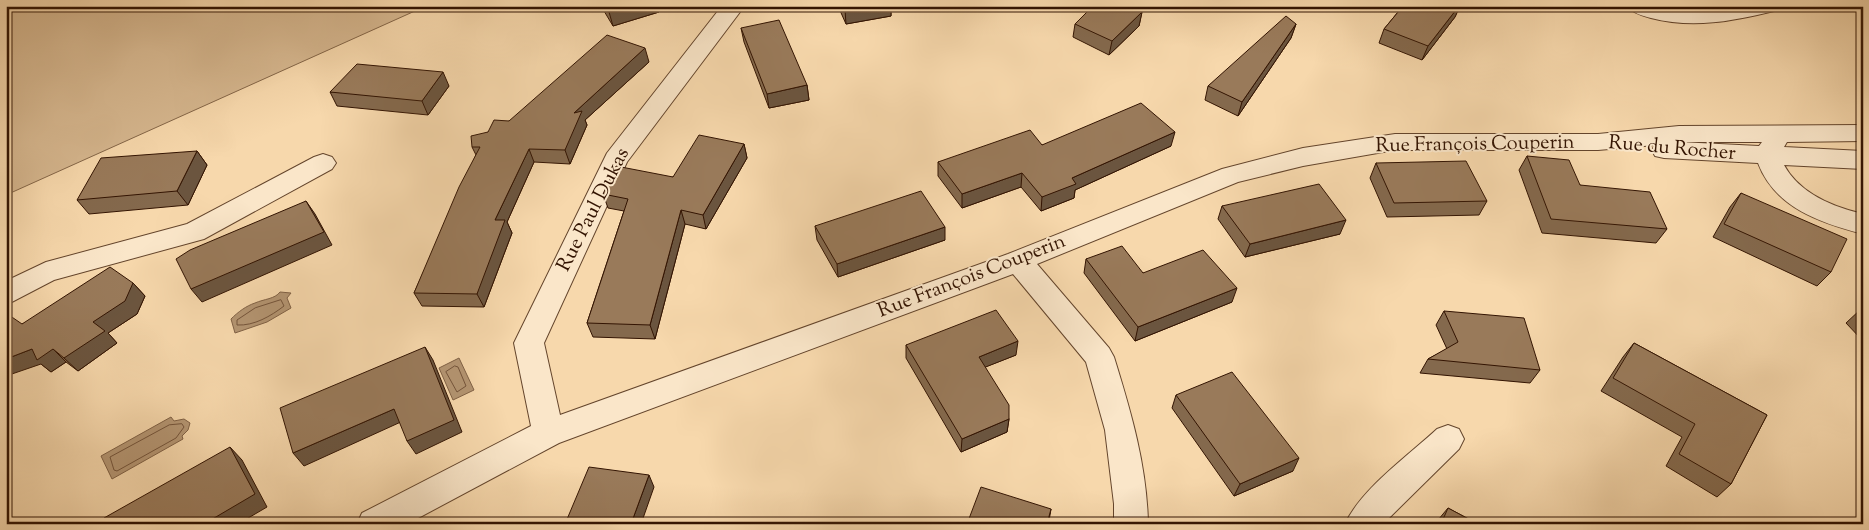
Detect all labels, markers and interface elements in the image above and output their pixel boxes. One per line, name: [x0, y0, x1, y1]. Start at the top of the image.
street label: Rue François Couperin: [1375, 129, 1575, 161]
street label: Rue du Rocher: [1607, 129, 1737, 169]
street label: Rue Paul Dukas: [550, 143, 638, 277]
street label: Rue François Couperin: [874, 228, 1070, 326]

